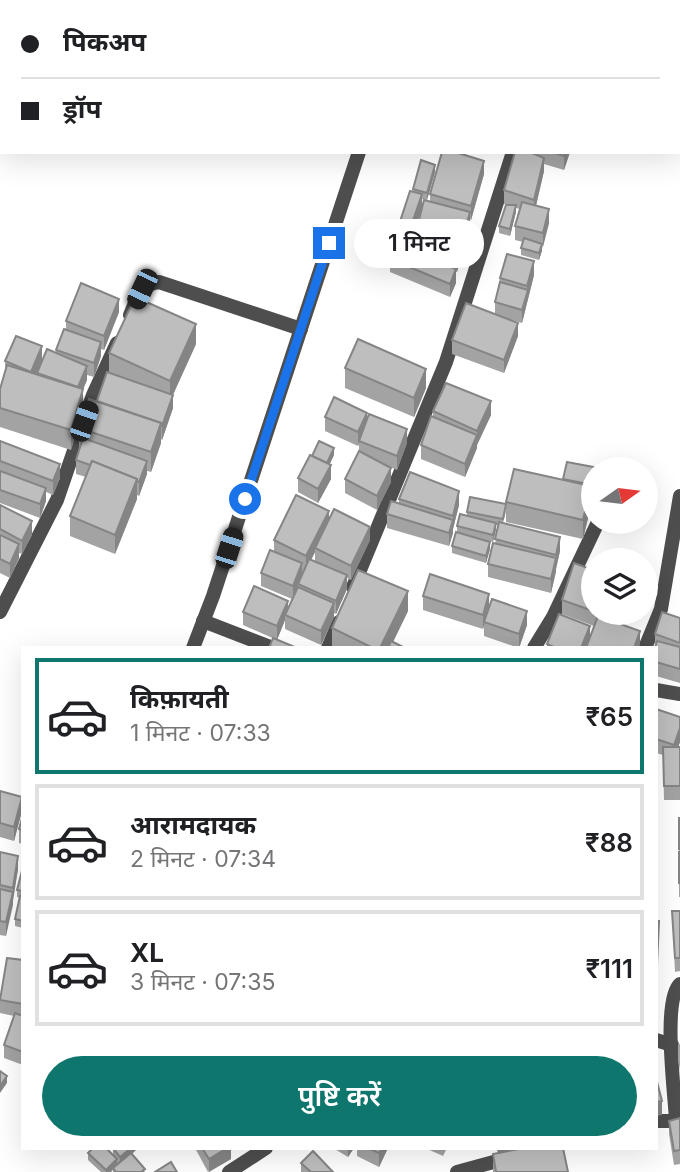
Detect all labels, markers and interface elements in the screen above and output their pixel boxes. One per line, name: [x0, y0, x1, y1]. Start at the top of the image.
text: पिकअप: [63, 26, 146, 57]
text: ड्रॉप: [63, 93, 101, 124]
callout: 1 मिनट: [354, 218, 483, 268]
route end: [313, 227, 345, 259]
text: 1 मिनट: [388, 229, 450, 257]
car: [124, 266, 161, 312]
car: [68, 398, 101, 444]
north arrow: [581, 457, 658, 534]
map controls: [581, 457, 658, 625]
route start: [229, 483, 261, 515]
car: [213, 525, 246, 571]
button: layers: [581, 548, 658, 625]
text: किफ़ायती: [130, 683, 229, 714]
icon: car: [46, 685, 109, 748]
text: ₹65: [585, 701, 633, 732]
text: 1 मिनट · 07:33: [130, 719, 271, 747]
text: आरामदायक: [130, 809, 256, 840]
icon: car: [46, 811, 109, 874]
text: ₹88: [585, 827, 633, 858]
text: 2 मिनट · 07:34: [130, 845, 276, 873]
icon: car: [46, 937, 109, 1000]
text: XL: [130, 937, 164, 968]
text: ₹111: [585, 953, 633, 984]
text: 3 मिनट · 07:35: [130, 968, 275, 996]
button: पुष्टि करें: [42, 1056, 637, 1136]

